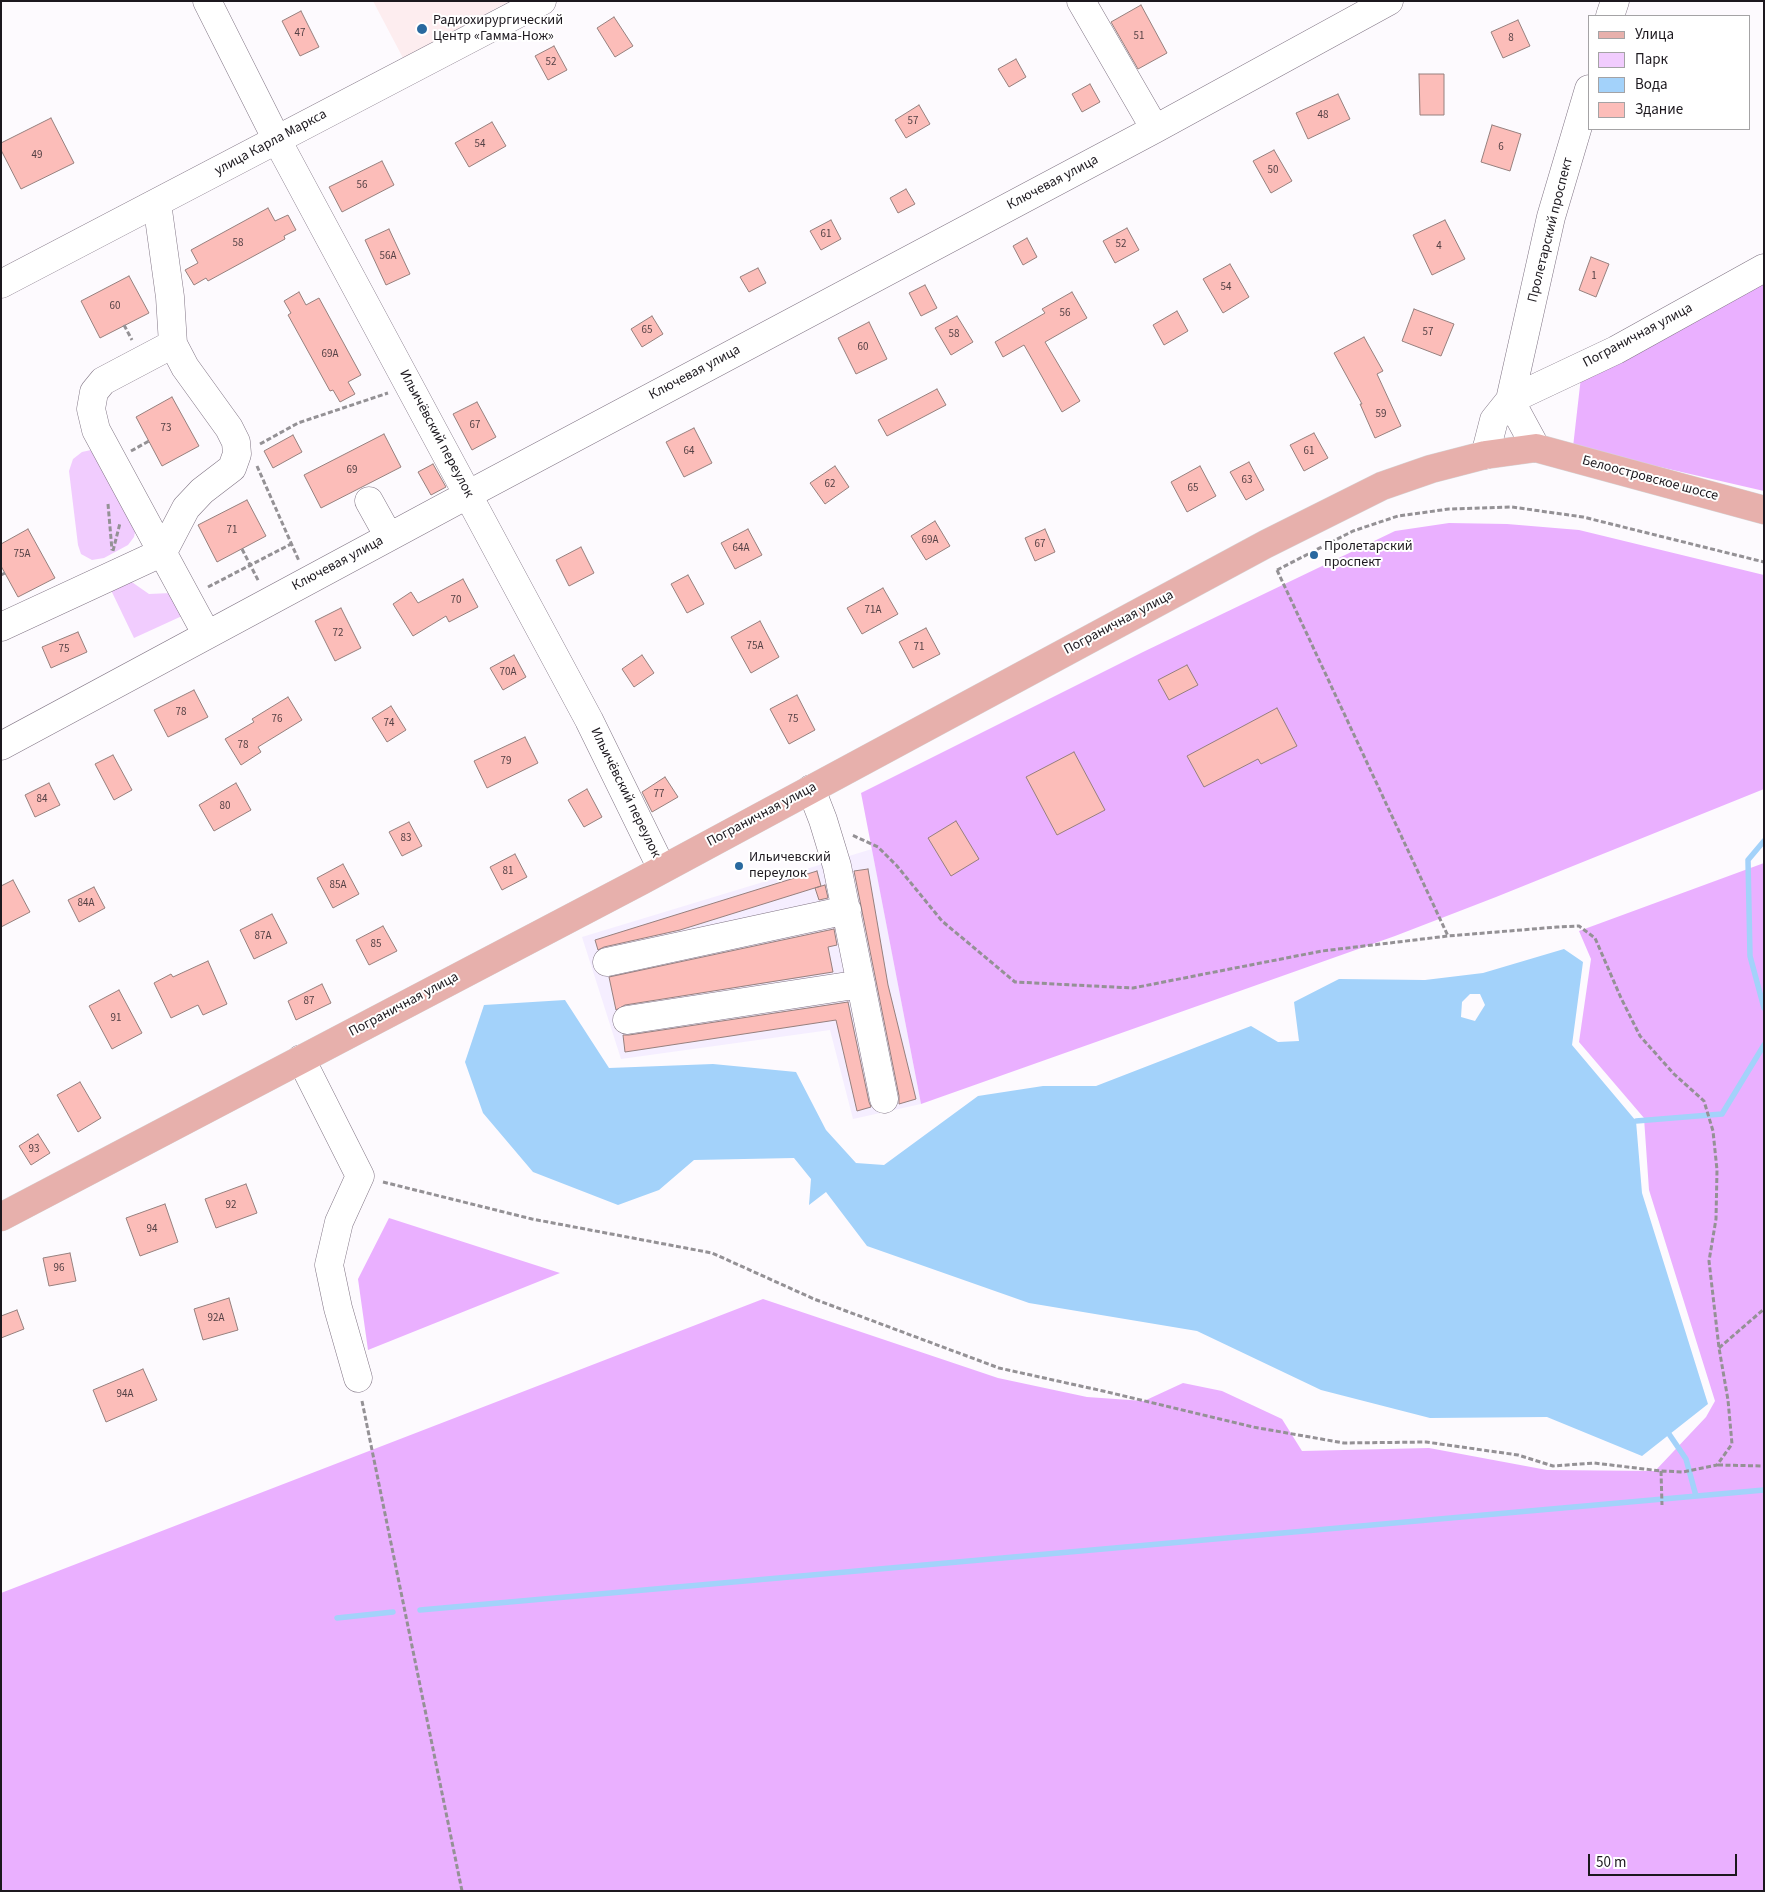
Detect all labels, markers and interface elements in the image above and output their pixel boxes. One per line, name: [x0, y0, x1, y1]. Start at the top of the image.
place label: Радиохирургический Центр «Гамма-Нож»: [433, 13, 563, 46]
legend: [1588, 15, 1750, 130]
marker: Радиохирургический Центр «Гамма-Нож»: [415, 22, 429, 36]
text: Улица: [1635, 24, 1674, 45]
house number: 47: [295, 27, 305, 41]
house number: 51: [1134, 30, 1144, 44]
house number: 8: [1508, 32, 1514, 46]
text: Парк: [1635, 49, 1668, 70]
house number: 52: [546, 56, 556, 70]
text: Вода: [1635, 74, 1668, 95]
text: Здание: [1635, 99, 1683, 120]
street label: улица Карла Маркса: [212, 106, 330, 180]
house number: 48: [1318, 109, 1328, 123]
house number: 57: [908, 115, 918, 129]
house number: 54: [475, 138, 485, 152]
house number: 6: [1498, 141, 1504, 155]
house number: 49: [32, 149, 42, 163]
street label: Ключевая улица: [1004, 152, 1102, 214]
street label: Пролетарский проспект: [1525, 156, 1577, 304]
house number: 50: [1268, 164, 1278, 178]
house number: 56: [357, 179, 367, 193]
house number: 61: [821, 228, 831, 242]
house number: 58: [233, 237, 243, 251]
house number: 52: [1116, 238, 1126, 252]
house number: 4: [1436, 240, 1442, 254]
house number: 56А: [380, 250, 396, 264]
house number: 1: [1591, 270, 1597, 284]
house number: 54: [1221, 281, 1231, 295]
house number: 60: [110, 300, 120, 314]
street label: Пограничная улица: [1580, 300, 1696, 372]
house number: 56: [1060, 307, 1070, 321]
house number: 65: [642, 324, 652, 338]
house number: 57: [1423, 326, 1433, 340]
house number: 58: [949, 328, 959, 342]
house number: 60: [858, 341, 868, 355]
street label: Ключевая улица: [646, 342, 744, 404]
house number: 69А: [322, 348, 338, 362]
street label: Ильичёвский переулок: [395, 367, 477, 501]
house number: 59: [1376, 408, 1386, 422]
house number: 67: [470, 419, 480, 433]
house number: 73: [161, 422, 171, 436]
house number: 64: [684, 445, 694, 459]
house number: 61: [1304, 445, 1314, 459]
street label: Белоостровское шоссе: [1580, 453, 1720, 505]
house number: 69: [347, 464, 357, 478]
house number: 63: [1242, 474, 1252, 488]
house number: 62: [825, 478, 835, 492]
house number: 65: [1188, 482, 1198, 496]
house number: 71: [227, 524, 237, 538]
street label: Ключевая улица: [289, 533, 387, 595]
house number: 69А: [922, 534, 938, 548]
house number: 67: [1035, 538, 1045, 552]
place label: Пролетарский проспект: [1324, 539, 1413, 572]
house number: 64А: [733, 542, 749, 556]
house number: 75А: [14, 548, 30, 562]
marker: Пролетарский проспект: [1308, 549, 1320, 561]
street label: Пограничная улица: [1061, 587, 1177, 659]
house number: 70: [451, 594, 461, 608]
house number: 71А: [865, 604, 881, 618]
house number: 72: [333, 627, 343, 641]
house number: 75А: [747, 640, 763, 654]
house number: 71: [914, 641, 924, 655]
house number: 75: [59, 643, 69, 657]
house number: 70А: [500, 666, 516, 680]
house number: 78: [176, 706, 186, 720]
house number: 76: [272, 713, 282, 727]
house number: 75: [788, 713, 798, 727]
house number: 74: [384, 717, 394, 731]
street label: Ильичёвский переулок: [586, 725, 664, 861]
house number: 78: [238, 739, 248, 753]
house number: 79: [501, 755, 511, 769]
street label: Пограничная улица: [704, 779, 820, 851]
house number: 77: [654, 788, 664, 802]
house number: 84: [37, 793, 47, 807]
house number: 80: [220, 800, 230, 814]
house number: 83: [401, 832, 411, 846]
place label: Ильичевский переулок: [749, 850, 831, 882]
marker: Ильичевский переулок: [733, 860, 745, 872]
house number: 81: [503, 865, 513, 879]
house number: 85А: [330, 879, 346, 893]
house number: 84А: [78, 897, 94, 911]
house number: 87А: [255, 930, 271, 944]
house number: 85: [371, 938, 381, 952]
street label: Пограничная улица: [346, 969, 462, 1041]
house number: 87: [304, 995, 314, 1009]
house number: 91: [111, 1012, 121, 1026]
house number: 93: [29, 1143, 39, 1157]
house number: 92: [226, 1199, 236, 1213]
house number: 94: [147, 1223, 157, 1237]
house number: 96: [54, 1262, 64, 1276]
house number: 92А: [208, 1312, 224, 1326]
house number: 94А: [117, 1388, 133, 1402]
scale bar: [1590, 1844, 1739, 1876]
text: 50 m: [1596, 1852, 1626, 1873]

